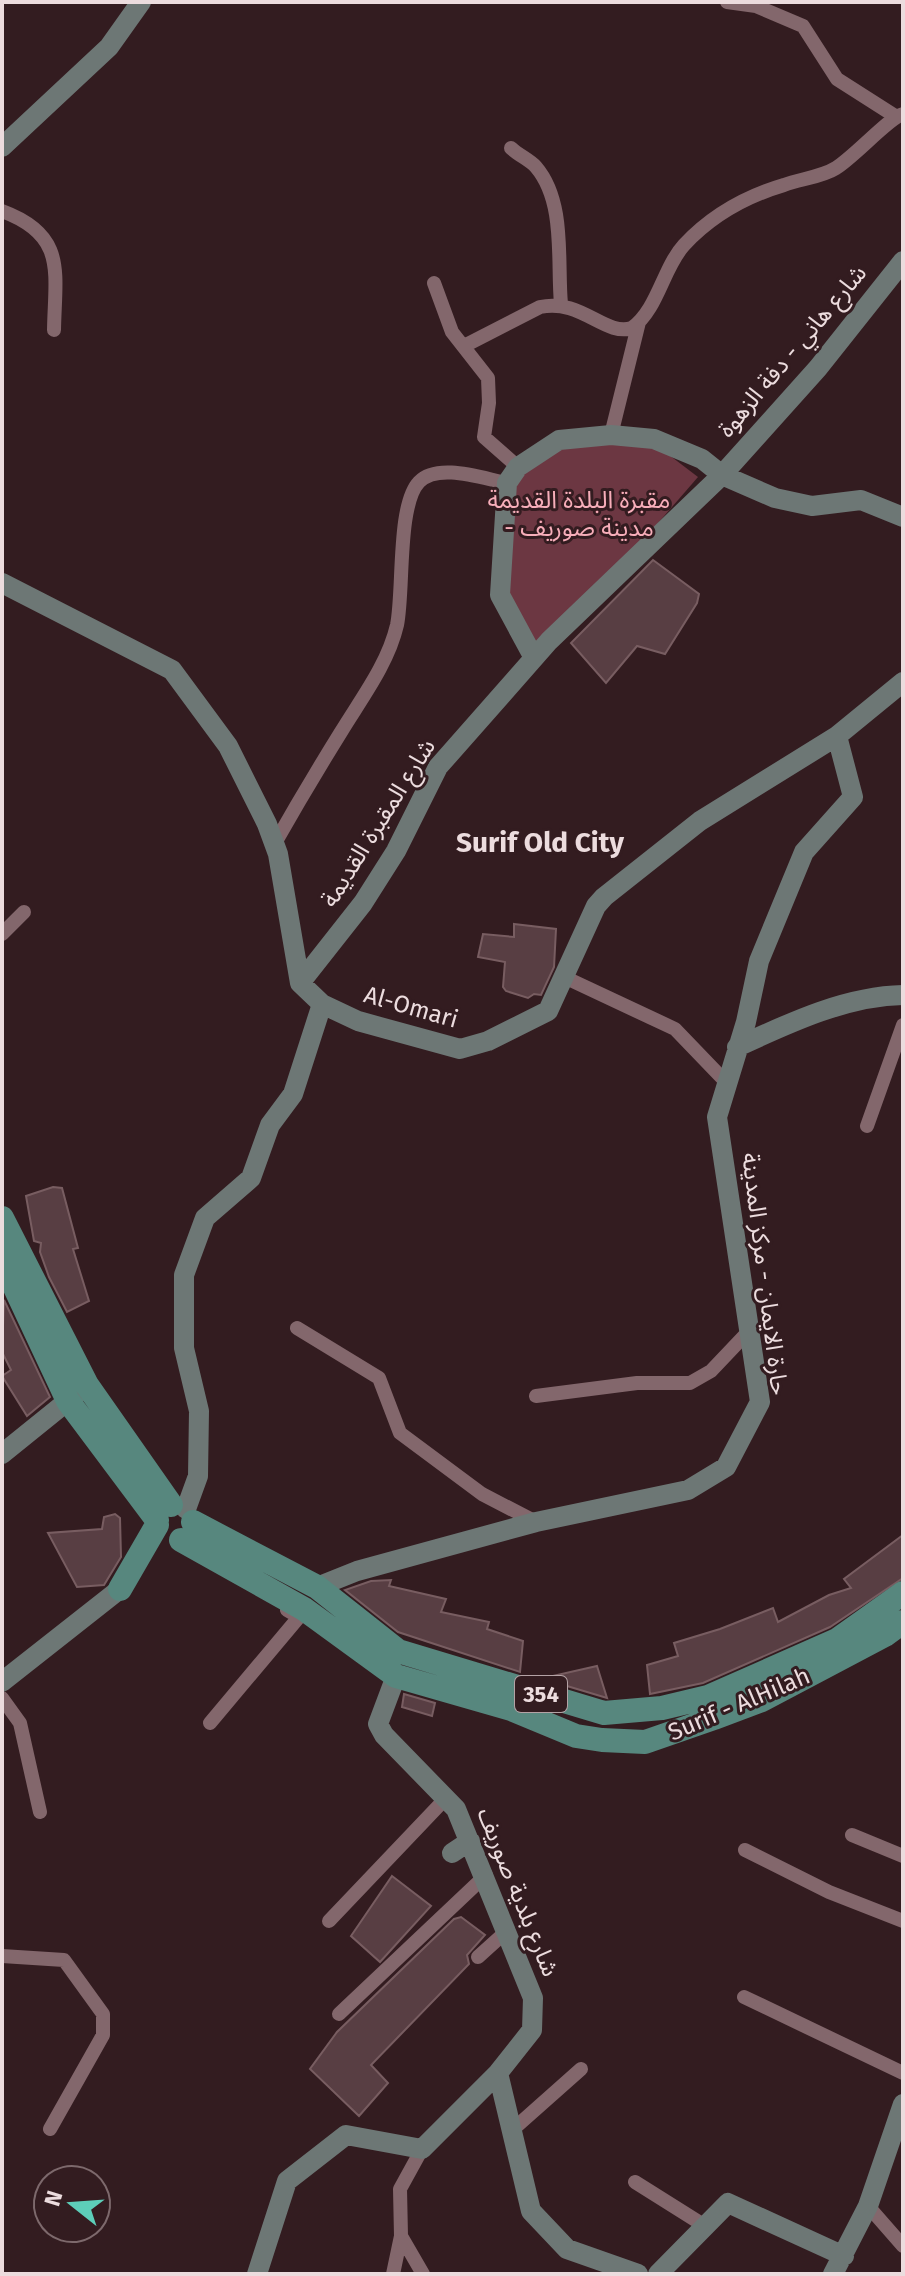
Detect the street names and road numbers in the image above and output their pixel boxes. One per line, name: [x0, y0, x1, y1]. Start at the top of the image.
street label: شارع هاني - دفة الزهوة: [712, 259, 876, 446]
street label: شارع المقبرة القديمة: [315, 734, 444, 914]
street label: Al-Omari: [361, 980, 461, 1034]
street label: حارة الايمان - مركز المدينة: [736, 1151, 794, 1397]
street label: Surif - AlHilah: [664, 1662, 814, 1746]
road number: 354: [515, 1676, 567, 1712]
street label: شارع بلدية صوريف: [469, 1804, 565, 1982]

